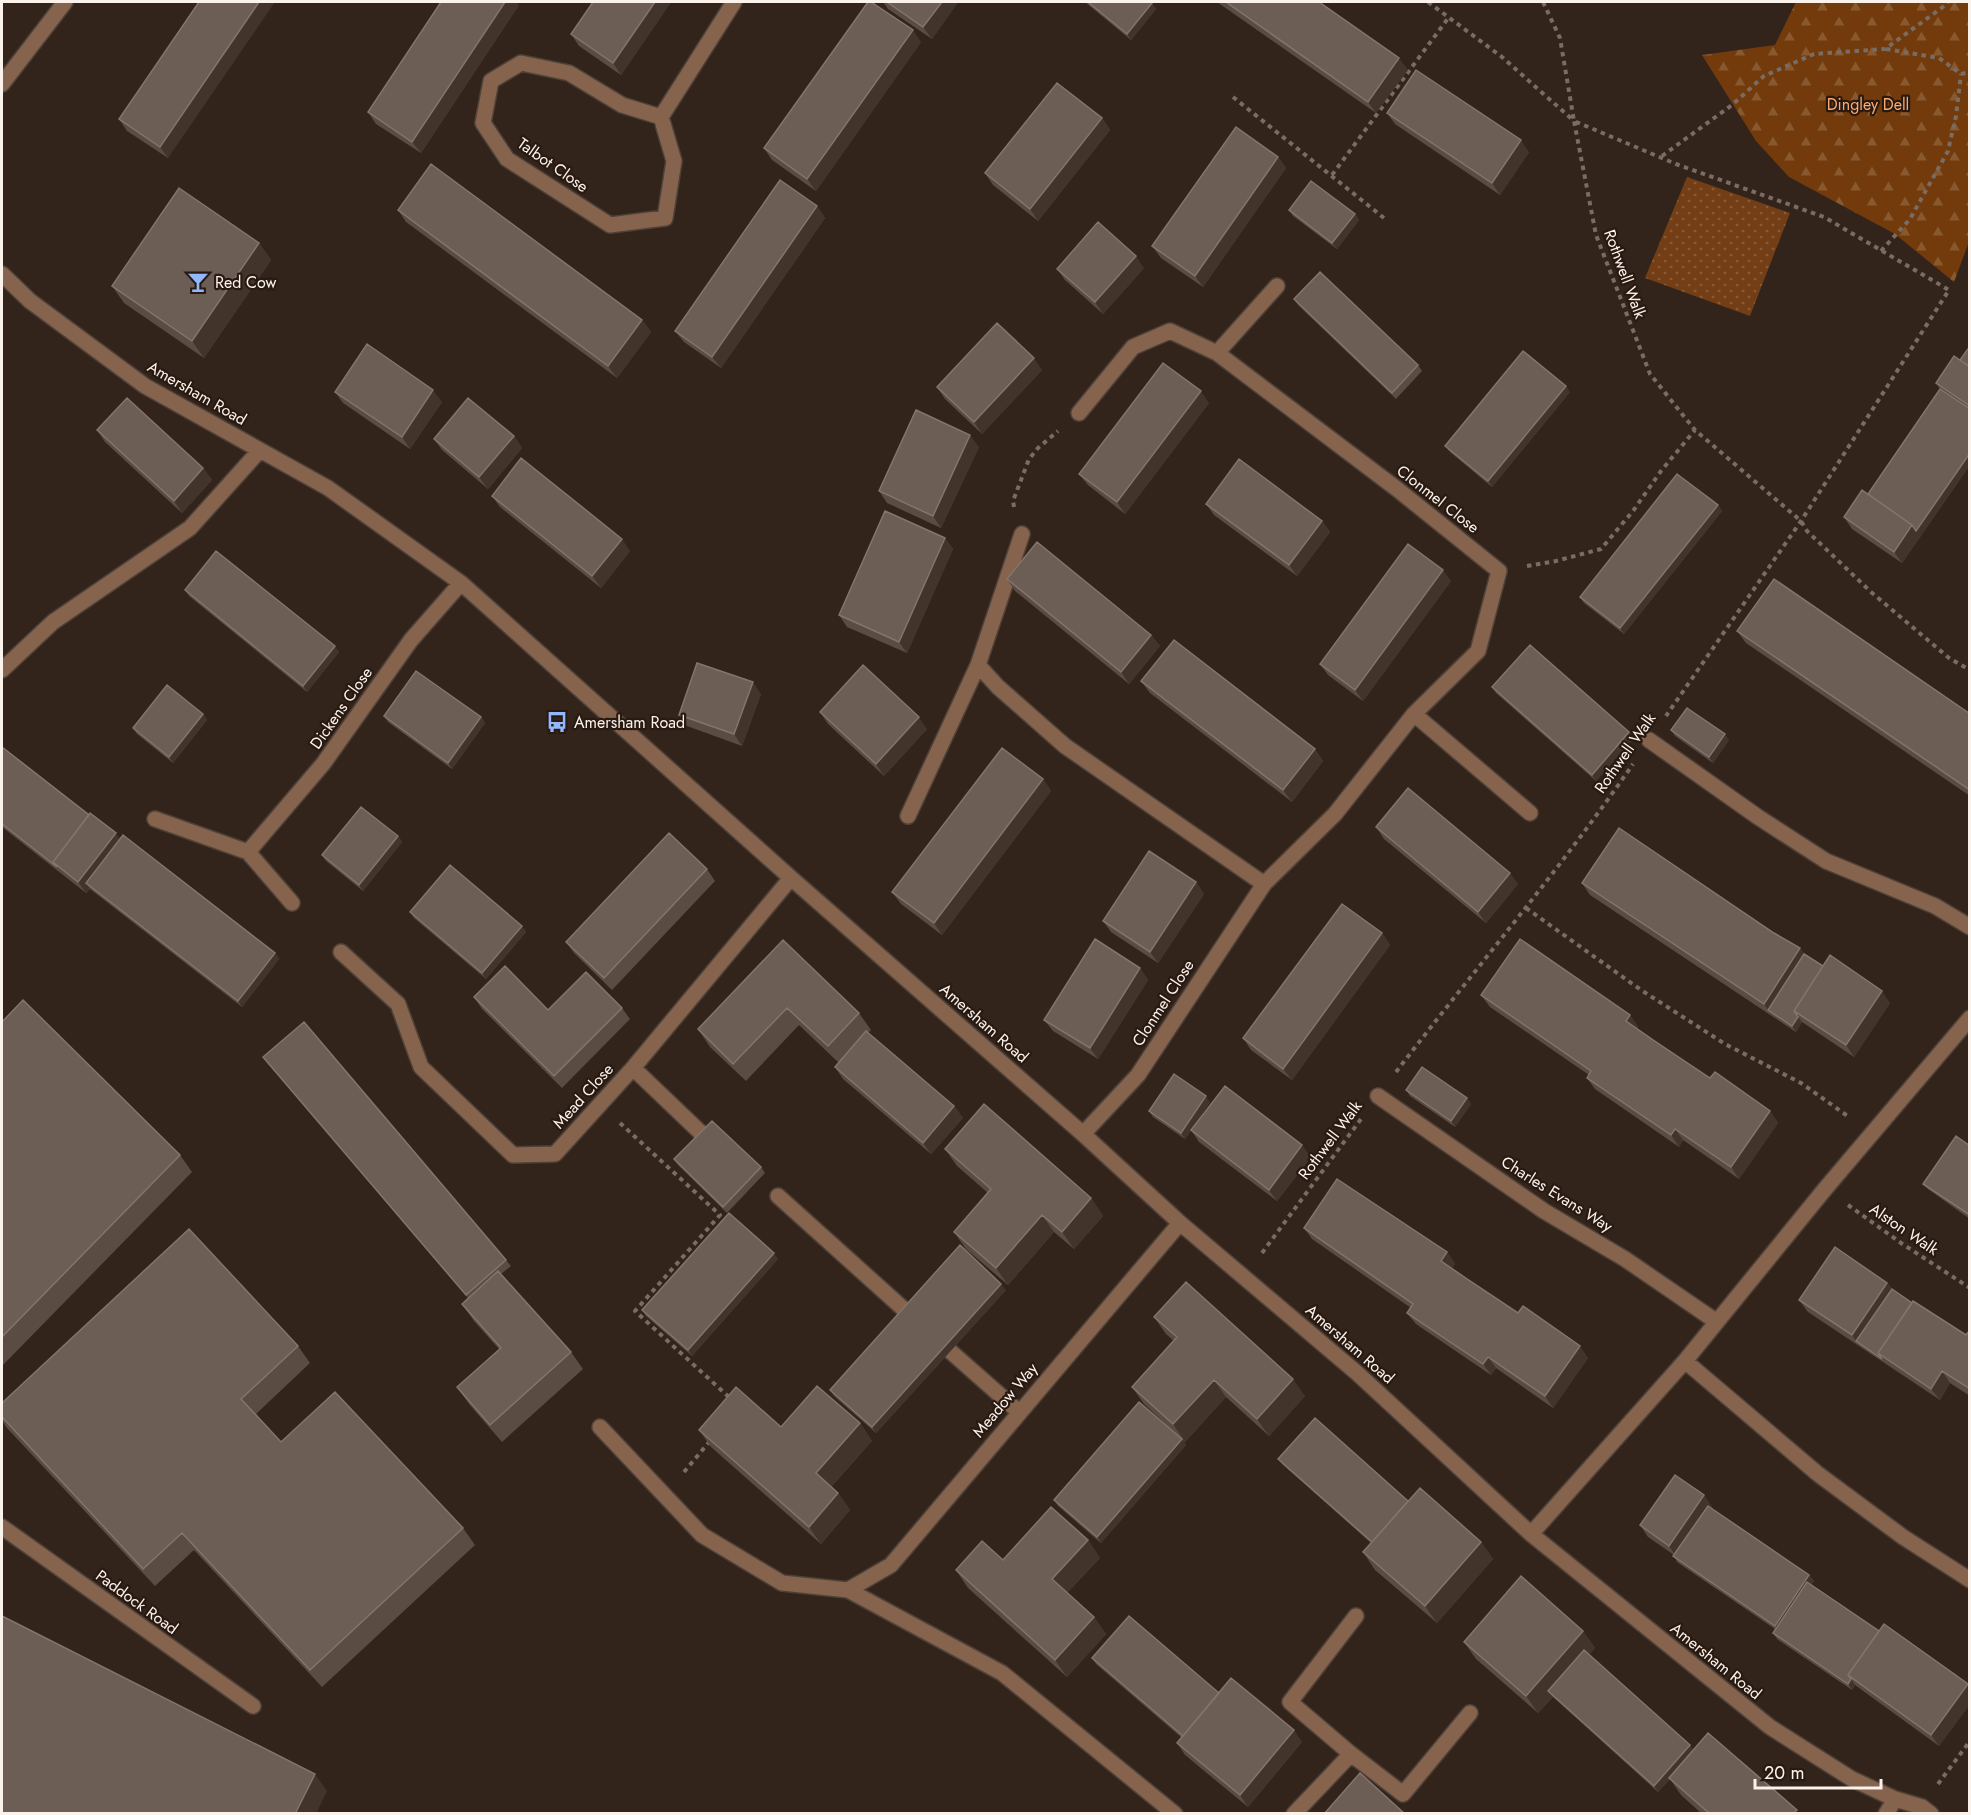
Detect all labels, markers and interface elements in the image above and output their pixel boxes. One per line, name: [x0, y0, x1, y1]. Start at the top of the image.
park label: Dingley Dell: [1827, 93, 1909, 116]
street label: Talbot Close: [513, 132, 593, 198]
street label: Rothwell Walk: [1598, 226, 1652, 323]
bar icon: Red Cow: [186, 270, 210, 294]
place label: Red Cow: [215, 271, 277, 294]
street label: Amersham Road: [143, 355, 251, 431]
street label: Clonmel Close: [1392, 459, 1484, 539]
street label: Dickens Close: [304, 662, 378, 754]
street label: Rothwell Walk: [1589, 707, 1662, 798]
bus stop icon: Amersham Road: [545, 710, 569, 734]
place label: Amersham Road: [574, 711, 685, 734]
street label: Clonmel Close: [1126, 955, 1200, 1051]
street label: Amersham Road: [935, 978, 1033, 1068]
street label: Mead Close: [547, 1058, 619, 1134]
street label: Rothwell Walk: [1293, 1095, 1368, 1184]
street label: Charles Evans Way: [1497, 1150, 1618, 1238]
street label: Alston Walk: [1865, 1197, 1944, 1261]
street label: Amersham Road: [1301, 1299, 1399, 1389]
street label: Meadow Way: [967, 1357, 1044, 1442]
street label: Paddock Road: [91, 1564, 183, 1640]
street label: Amersham Road: [1666, 1617, 1766, 1705]
scale bar: [1755, 1752, 1881, 1790]
text: 20 m: [1764, 1760, 1804, 1786]

